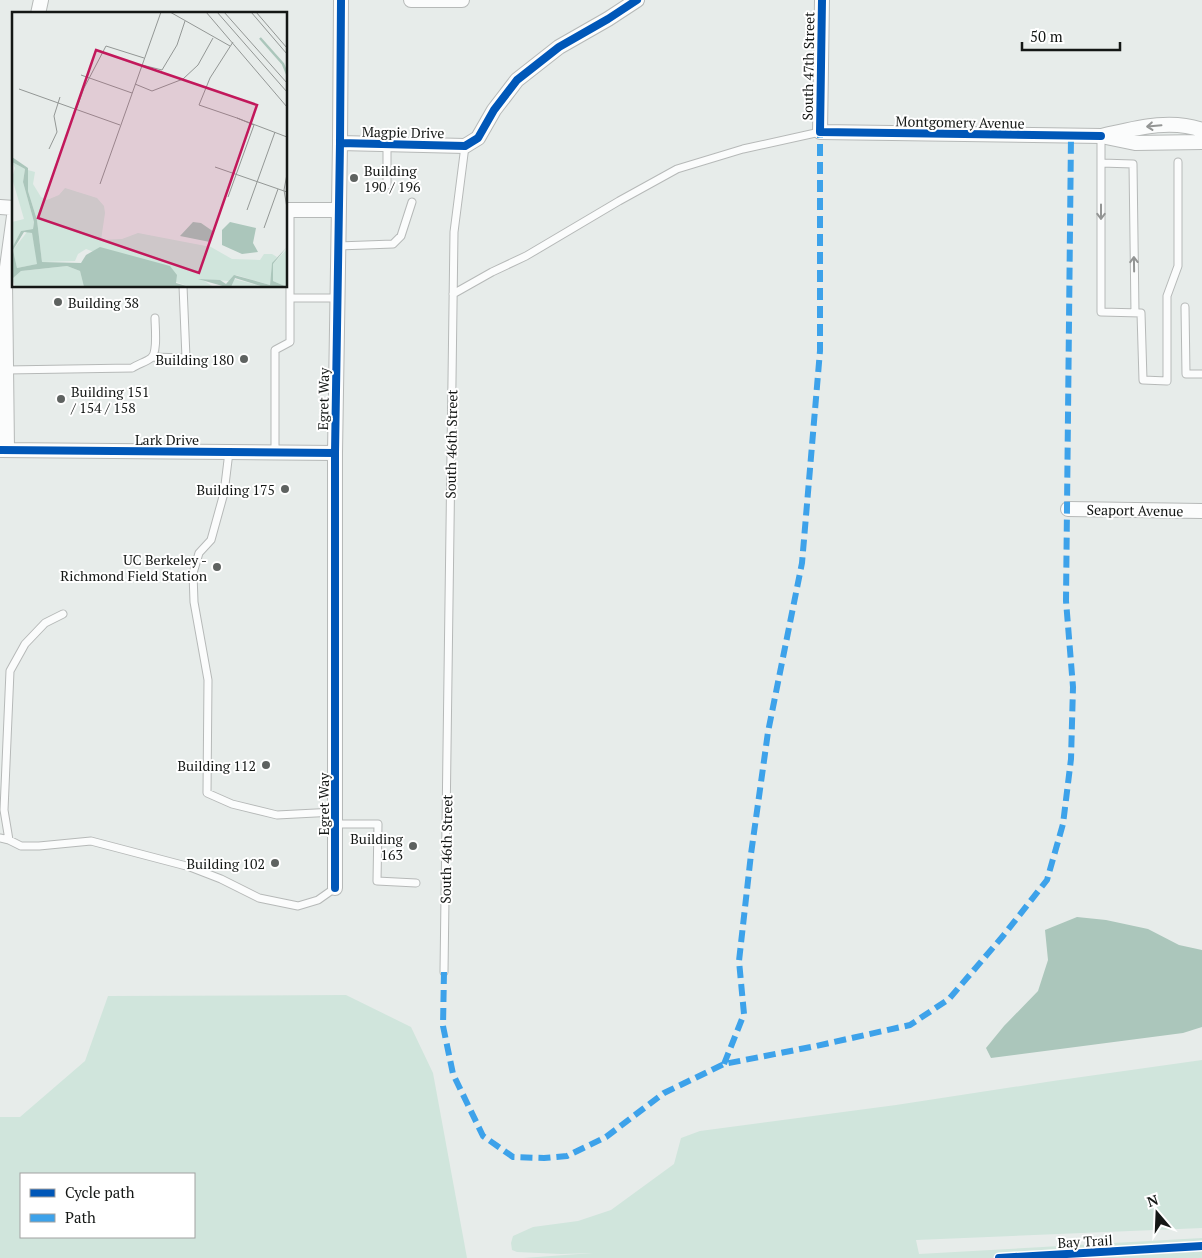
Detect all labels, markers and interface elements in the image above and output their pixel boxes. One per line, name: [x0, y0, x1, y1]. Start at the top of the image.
street label: South 47th Street: [798, 11, 818, 120]
inset map: [12, 12, 288, 288]
scale bar: [1022, 20, 1120, 52]
text: 50 m: [1030, 26, 1063, 46]
street label: Montgomery Avenue: [895, 111, 1025, 133]
one-way arrow: [1146, 121, 1162, 130]
street label: Magpie Drive: [362, 122, 444, 142]
place label: Building 190 / 196: [364, 161, 421, 196]
marker: Building 190 / 196: [348, 172, 360, 184]
one-way arrow: [1096, 204, 1106, 220]
one-way arrow: [1130, 256, 1139, 272]
place label: Building 38: [68, 293, 139, 312]
marker: Building 38: [52, 296, 64, 308]
place label: Building 180: [155, 350, 234, 369]
marker: Building 180: [238, 353, 250, 365]
street label: Egret Way: [313, 366, 333, 431]
place label: Building 151 / 154 / 158: [70, 382, 150, 417]
street label: South 46th Street: [441, 388, 461, 499]
marker: Building 151 / 154 / 158: [55, 393, 67, 405]
street label: Lark Drive: [135, 430, 199, 449]
place label: Building 175: [196, 480, 275, 499]
marker: Building 175: [279, 483, 291, 495]
street label: Seaport Avenue: [1086, 500, 1184, 520]
place label: UC Berkeley - Richmond Field Station: [60, 550, 208, 585]
marker: UC Berkeley - Richmond Field Station: [211, 561, 223, 573]
place label: Building 112: [177, 756, 256, 775]
marker: Building 112: [260, 759, 272, 771]
street label: Egret Way: [314, 772, 333, 835]
street label: South 46th Street: [436, 793, 456, 904]
place label: Building 163: [350, 829, 404, 864]
marker: Building 163: [407, 840, 419, 852]
place label: Building 102: [186, 854, 265, 873]
marker: Building 102: [269, 857, 281, 869]
legend: [20, 1173, 195, 1238]
text: Cycle path: [65, 1182, 135, 1202]
north arrow: [1132, 1188, 1182, 1238]
text: N: [1144, 1189, 1161, 1211]
text: Path: [65, 1207, 96, 1227]
street label: Bay Trail: [1057, 1230, 1113, 1252]

